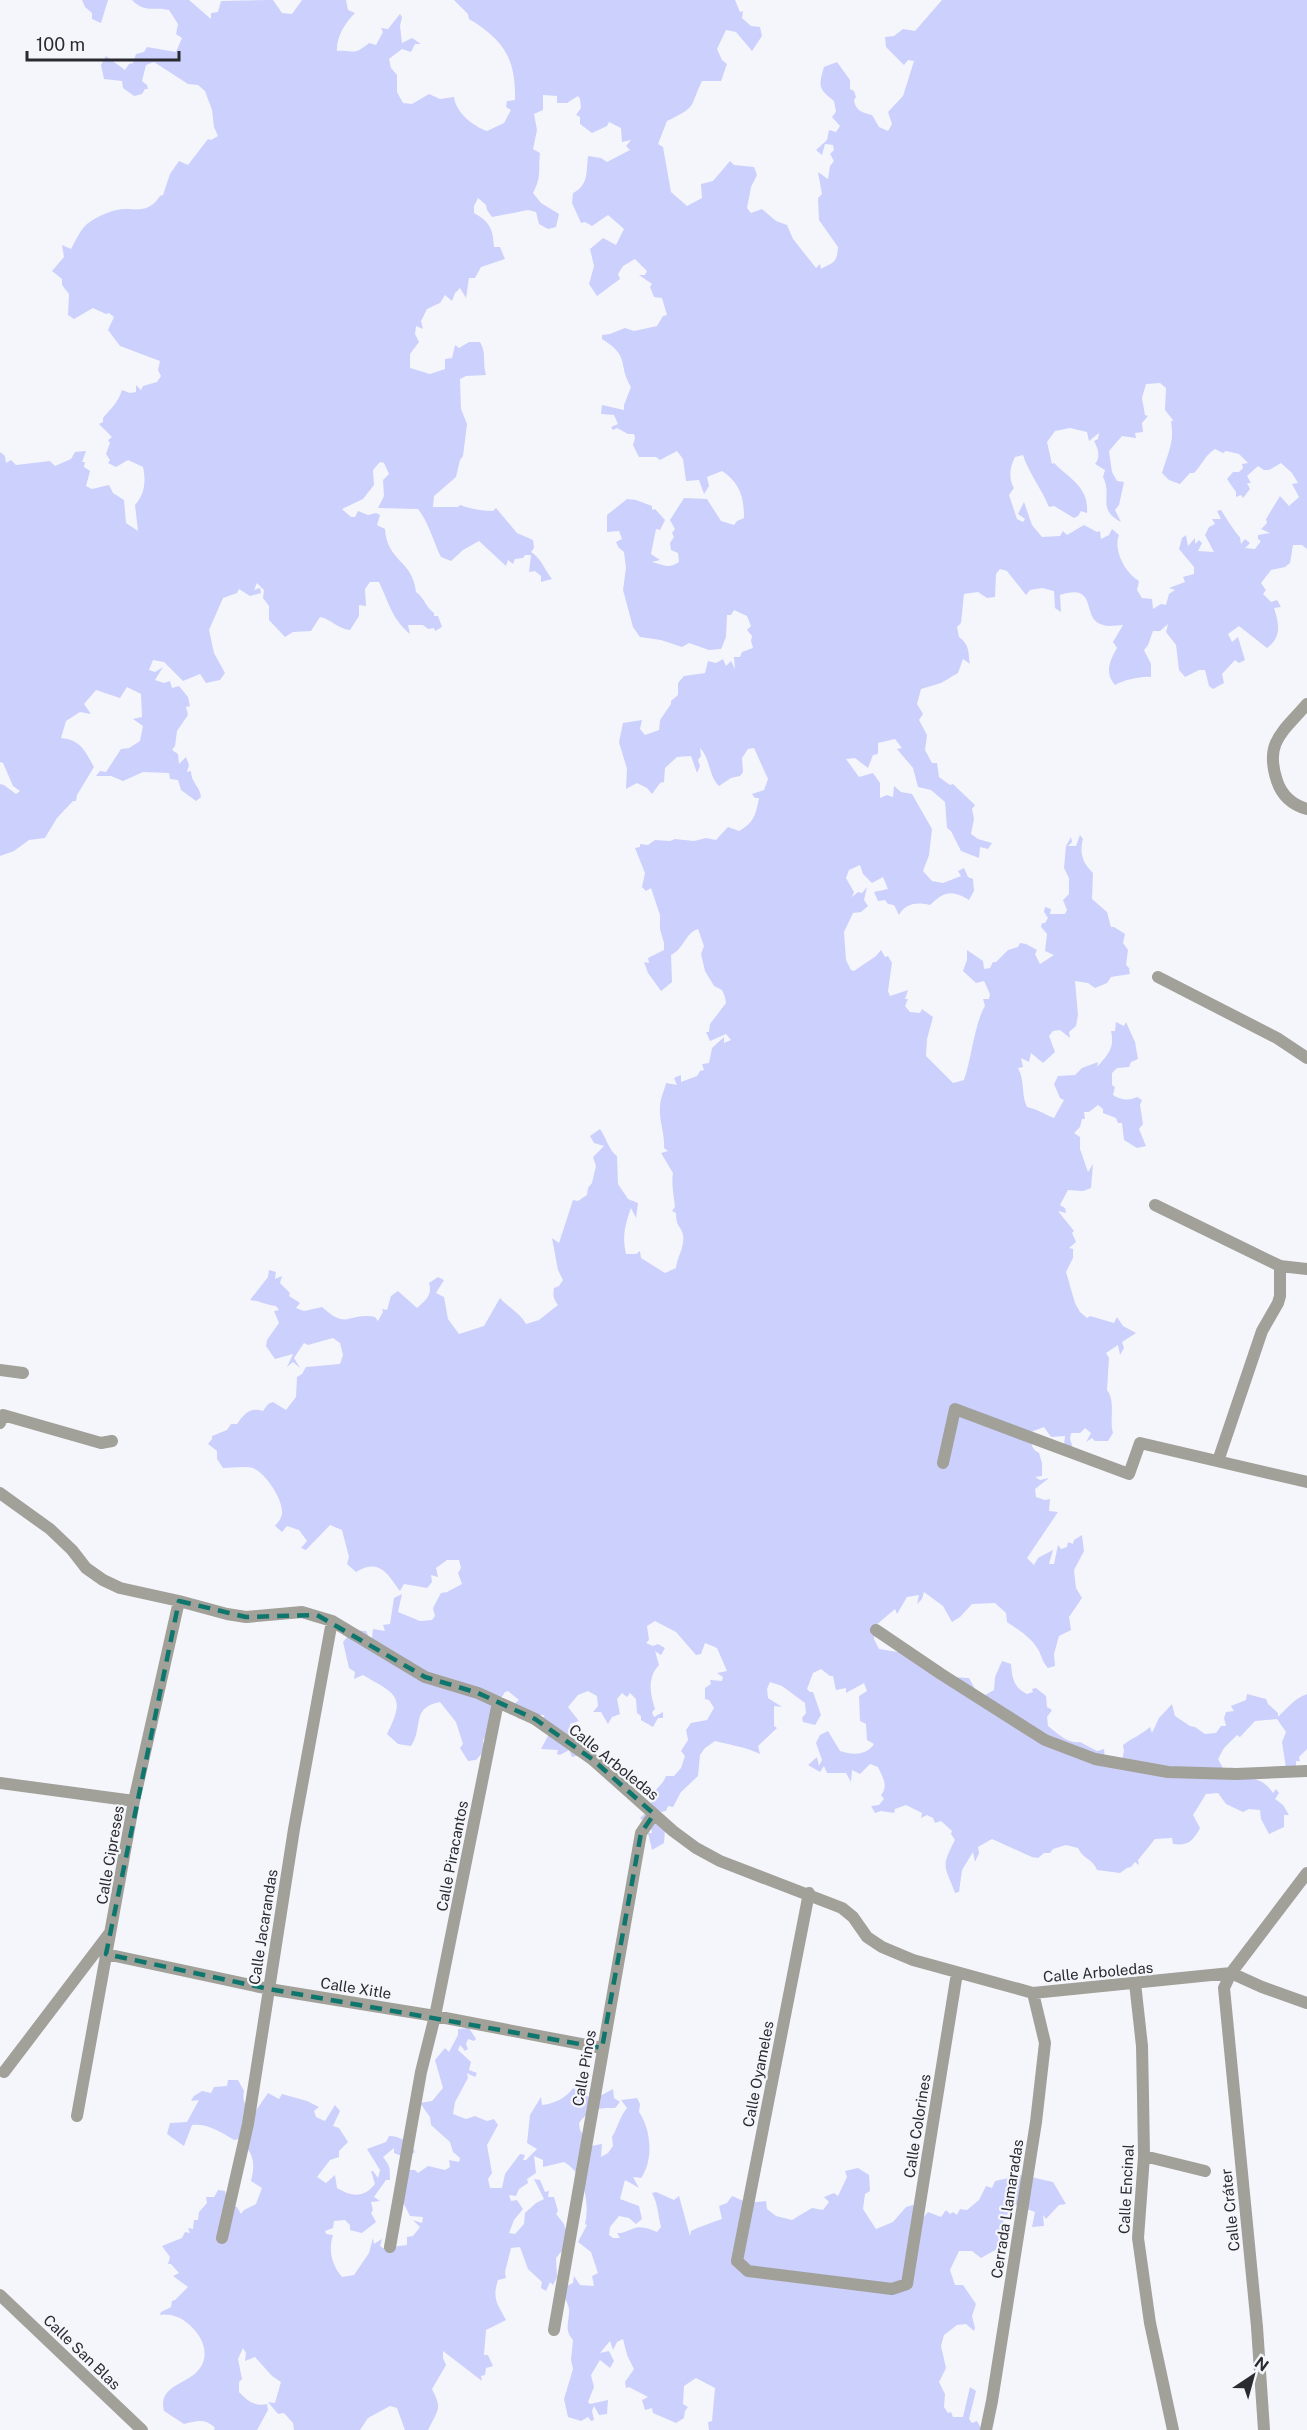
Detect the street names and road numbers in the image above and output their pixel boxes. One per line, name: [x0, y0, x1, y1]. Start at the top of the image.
street label: Calle Arboledas: [566, 1721, 662, 1803]
street label: Calle Piracantos: [433, 1799, 471, 1913]
street label: Calle Cipreses: [93, 1804, 127, 1906]
street label: Calle Jacarandas: [245, 1868, 281, 1986]
street label: Calle Arboledas: [1042, 1959, 1154, 1985]
street label: Calle Xitle: [319, 1974, 393, 2002]
street label: Calle Oyameles: [739, 2019, 777, 2129]
street label: Calle Pinos: [569, 2029, 599, 2107]
street label: Calle Colorines: [900, 2073, 934, 2179]
street label: Cerrada Llamaradas: [988, 2138, 1026, 2280]
street label: Calle Encinal: [1115, 2144, 1137, 2234]
street label: Calle Cráter: [1217, 2168, 1243, 2252]
street label: Calle San Blas: [40, 2311, 124, 2393]

